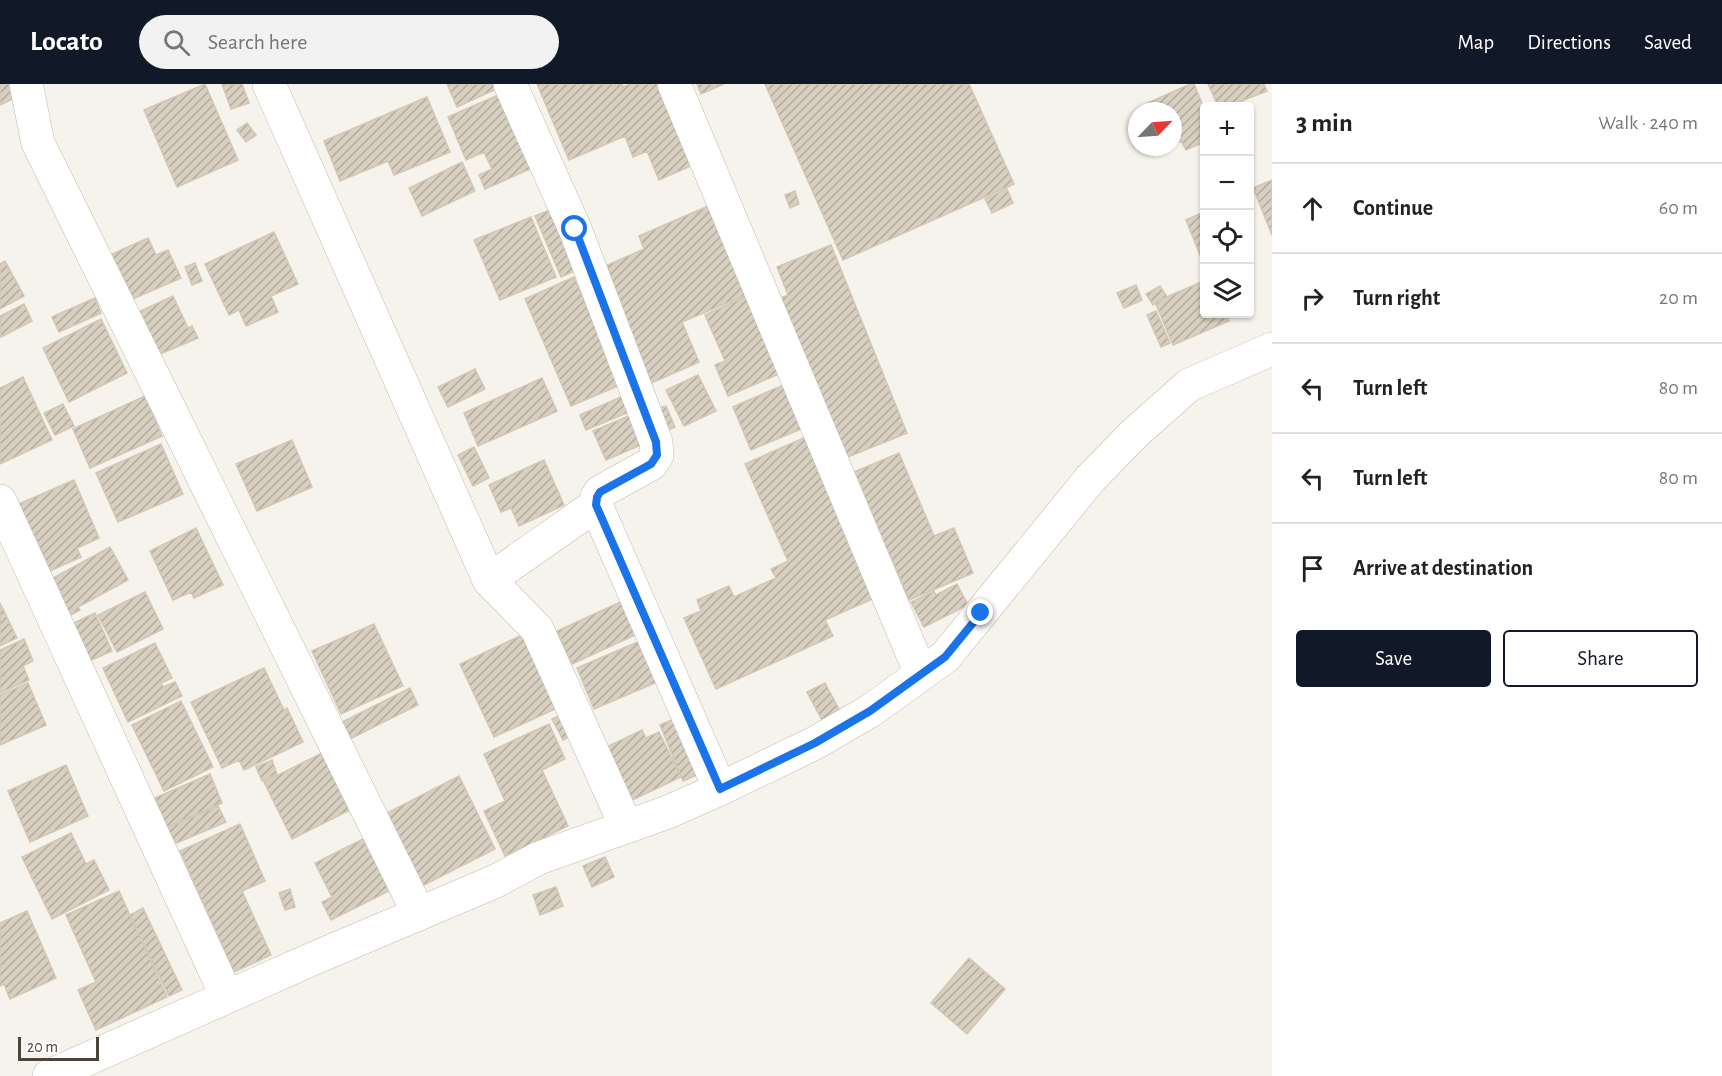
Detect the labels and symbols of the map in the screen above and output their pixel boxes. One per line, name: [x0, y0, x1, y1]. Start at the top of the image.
north arrow: [1128, 102, 1182, 156]
route start: [561, 215, 587, 241]
route end: [967, 599, 993, 625]
scale bar: [18, 1034, 99, 1062]

